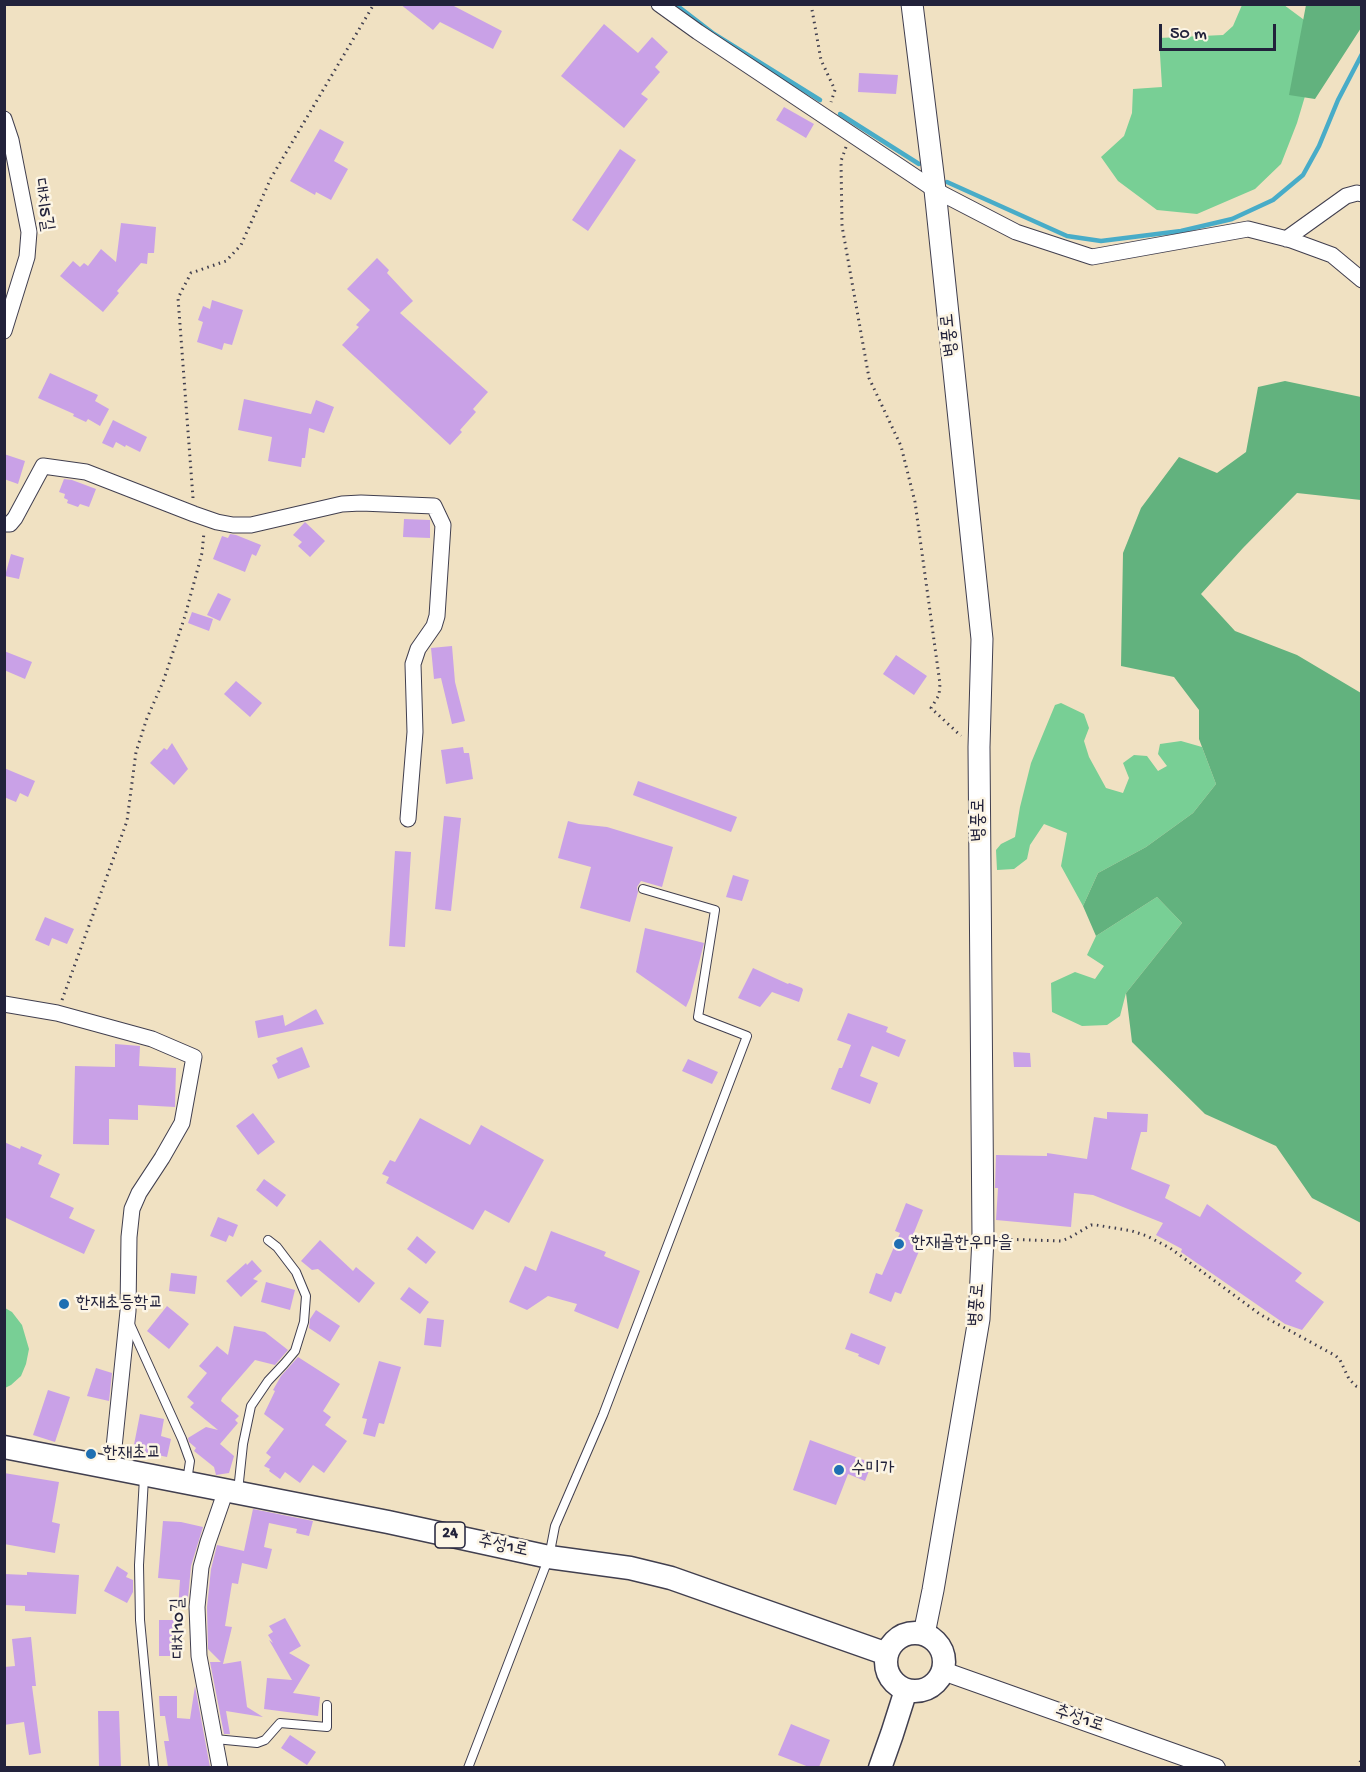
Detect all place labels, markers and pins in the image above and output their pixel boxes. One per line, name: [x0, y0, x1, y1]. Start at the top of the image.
place label: 한재골한우마을: [911, 1233, 1012, 1255]
marker: 한재골한우마을: [892, 1237, 906, 1251]
place label: 한재초등학교: [76, 1293, 163, 1315]
marker: 한재초등학교: [57, 1297, 71, 1311]
place label: 한재초교: [103, 1443, 161, 1465]
marker: 한재초교: [84, 1447, 98, 1461]
place label: 수미가: [851, 1459, 894, 1481]
marker: 수미가: [832, 1463, 846, 1477]

